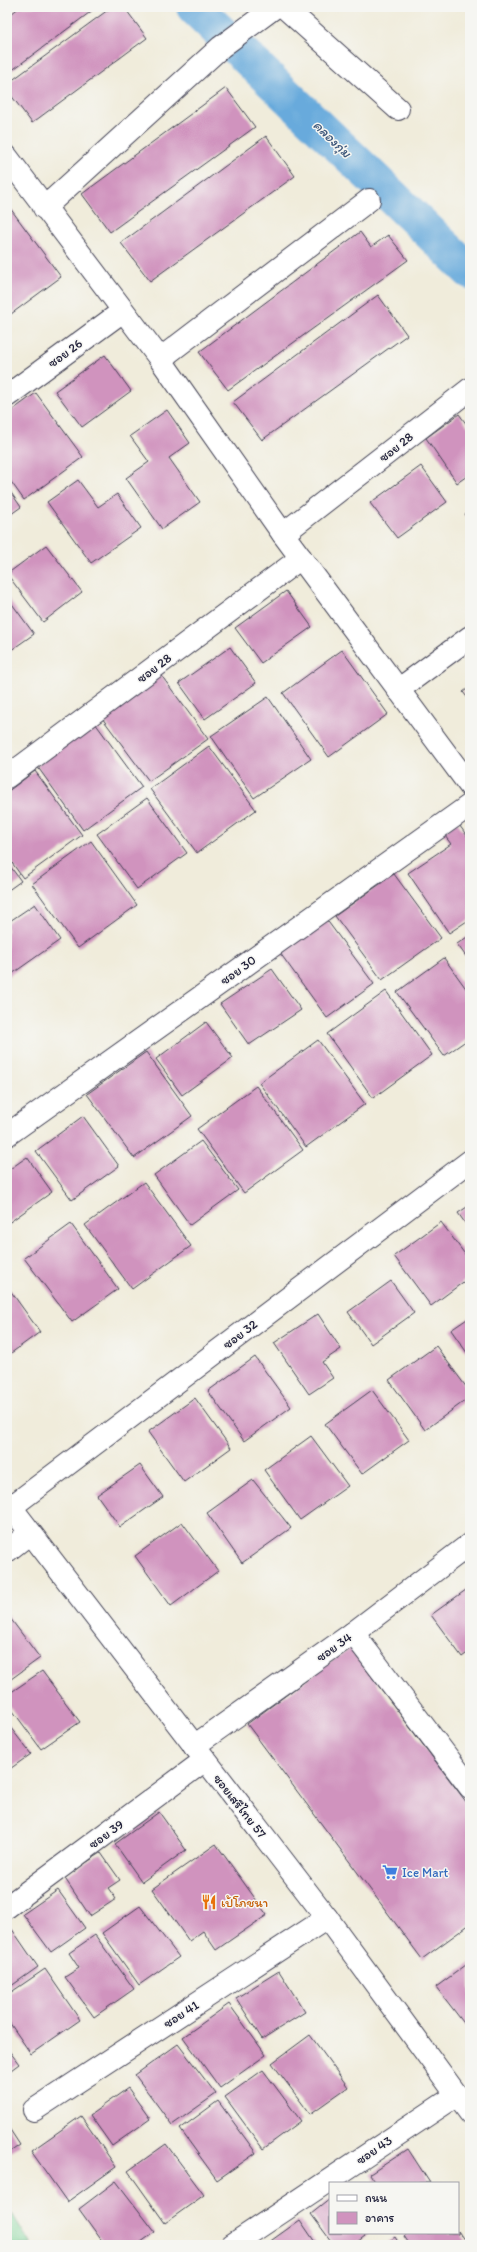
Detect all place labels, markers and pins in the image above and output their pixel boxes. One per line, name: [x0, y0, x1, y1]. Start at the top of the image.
supermarket icon: Ice Mart: [381, 1863, 399, 1881]
place label: Ice Mart: [402, 1865, 449, 1880]
restaurant icon: เป้โภชนา: [200, 1893, 218, 1911]
place label: เป้โภชนา: [221, 1895, 268, 1910]

